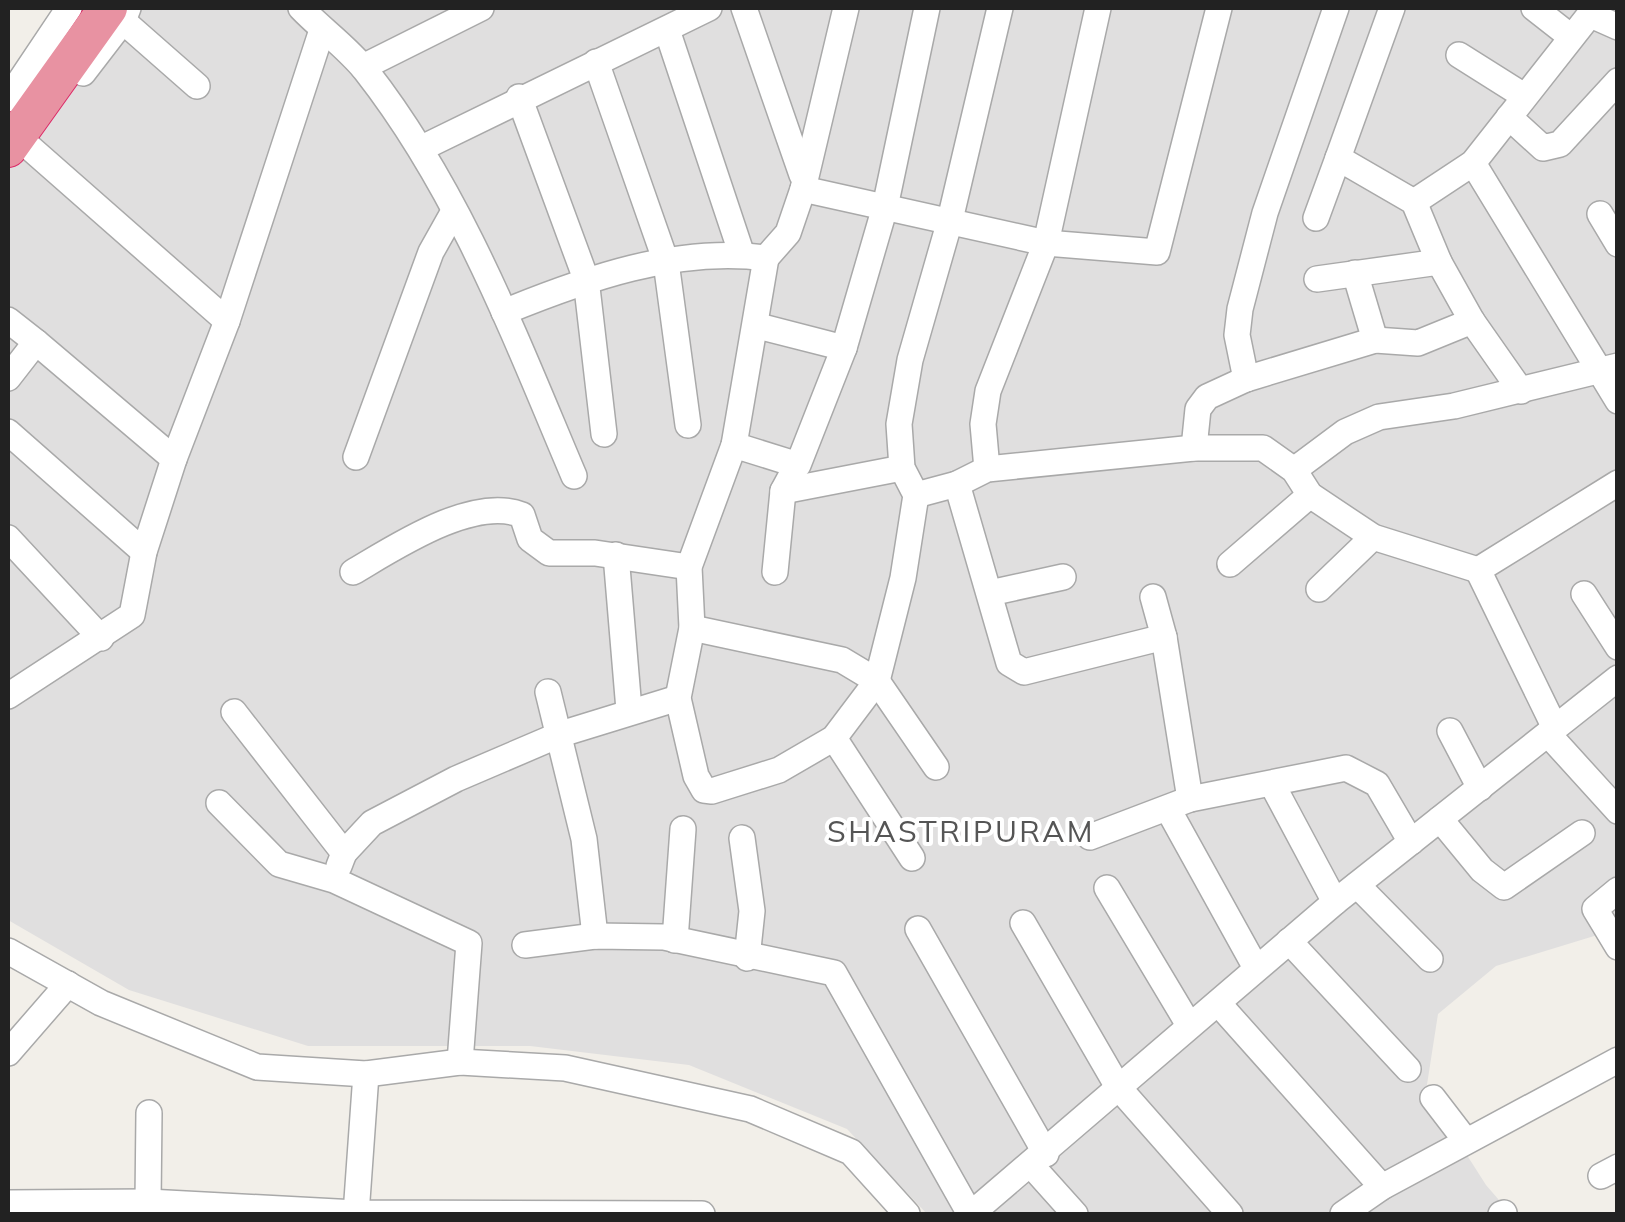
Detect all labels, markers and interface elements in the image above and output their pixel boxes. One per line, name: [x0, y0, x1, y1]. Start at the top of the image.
district label: SHASTRIPURAM: [827, 812, 1095, 850]

